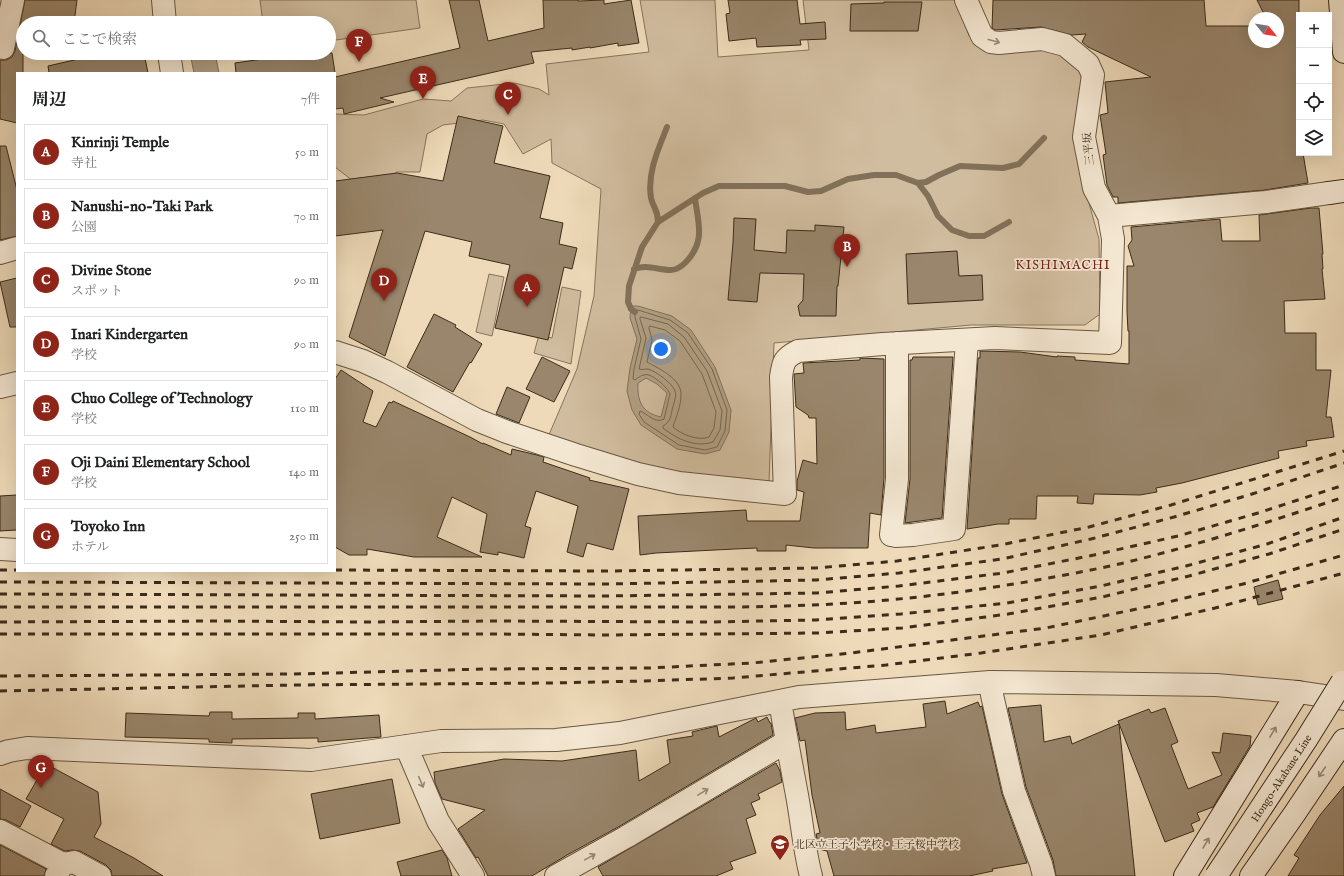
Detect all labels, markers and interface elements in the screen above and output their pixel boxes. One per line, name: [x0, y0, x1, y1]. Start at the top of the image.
north arrow: [1248, 12, 1284, 48]
map controls: [1296, 12, 1332, 156]
button: +: [1296, 12, 1332, 48]
search box: [16, 16, 336, 60]
icon: search: [30, 27, 52, 49]
pin: F: [346, 29, 372, 62]
text: ここで検索: [62, 30, 137, 49]
one-way arrow: [987, 38, 1000, 46]
button: −: [1296, 48, 1332, 84]
pin: E: [410, 66, 436, 99]
pin: C: [495, 82, 521, 115]
button: locate: [1296, 84, 1332, 120]
text: 周辺: [32, 90, 66, 111]
text: 7件: [301, 91, 320, 108]
button: layers: [1296, 120, 1332, 156]
street label: 三平坂: [1080, 132, 1098, 166]
text: Kinrinji Temple: [71, 133, 169, 152]
text: A: [42, 144, 50, 161]
text: 50 m: [295, 144, 319, 161]
text: 寺社: [71, 155, 97, 172]
text: Nanushi-no-Taki Park: [71, 197, 213, 216]
text: B: [42, 208, 50, 225]
text: 70 m: [294, 208, 319, 225]
text: 公園: [71, 219, 97, 236]
pin: B: [834, 234, 860, 267]
district label: KISHIMACHI: [1015, 257, 1111, 274]
text: Divine Stone: [71, 261, 152, 280]
pin: D: [371, 268, 397, 301]
text: C: [41, 272, 51, 289]
text: 90 m: [294, 272, 319, 289]
pin: A: [514, 274, 540, 307]
text: スポット: [71, 283, 123, 300]
text: Inari Kindergarten: [71, 325, 188, 344]
text: D: [41, 336, 51, 353]
text: 90 m: [294, 336, 319, 353]
your location: [651, 339, 671, 359]
text: 学校: [71, 347, 97, 364]
text: Chuo College of Technology: [71, 389, 253, 408]
text: E: [41, 400, 51, 417]
text: 110 m: [290, 400, 319, 417]
text: 学校: [71, 411, 97, 428]
text: Oji Daini Elementary School: [71, 453, 250, 472]
text: F: [42, 464, 50, 481]
text: 140 m: [289, 464, 319, 481]
text: 学校: [71, 475, 97, 492]
text: Toyoko Inn: [71, 517, 145, 536]
text: G: [41, 528, 51, 545]
text: 250 m: [289, 528, 319, 545]
text: ホテル: [71, 539, 109, 556]
one-way arrow: [1270, 726, 1278, 738]
street label: Hongo-Akabane Line: [1248, 732, 1315, 825]
pin: G: [28, 755, 54, 788]
one-way arrow: [1318, 767, 1326, 778]
one-way arrow: [418, 775, 426, 787]
one-way arrow: [697, 787, 709, 795]
school or university icon: 北区立王子小学校・王子桜中学校: [769, 833, 791, 861]
one-way arrow: [1202, 837, 1210, 849]
place label: 北区立王子小学校・王子桜中学校: [794, 838, 959, 852]
one-way arrow: [584, 853, 596, 861]

